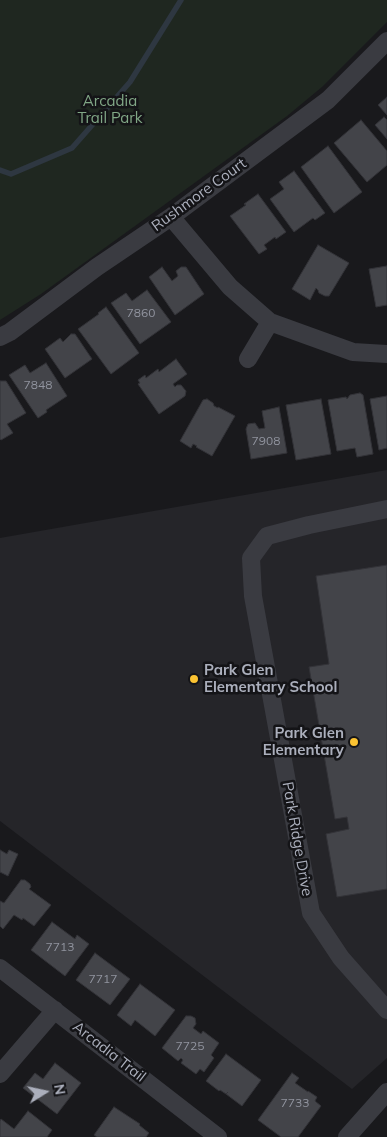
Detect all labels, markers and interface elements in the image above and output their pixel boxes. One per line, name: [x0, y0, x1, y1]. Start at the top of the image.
park label: Arcadia Trail Park: [78, 92, 142, 127]
street label: Rushmore Court: [148, 155, 250, 235]
house number: 7860: [127, 306, 155, 320]
house number: 7848: [24, 378, 52, 392]
house number: 7908: [252, 434, 280, 448]
place label: Park Glen Elementary School: [204, 661, 337, 696]
marker: Park Glen Elementary School: [188, 673, 200, 685]
place label: Park Glen Elementary: [263, 724, 344, 759]
marker: Park Glen Elementary: [348, 736, 360, 748]
street label: Park Ridge Drive: [278, 780, 316, 898]
house number: 7713: [46, 940, 74, 954]
house number: 7717: [89, 972, 117, 986]
street label: Arcadia Trail: [69, 1018, 149, 1086]
house number: 7725: [176, 1039, 204, 1053]
north arrow: [20, 1067, 70, 1117]
text: N: [50, 1083, 70, 1096]
house number: 7733: [281, 1096, 309, 1110]

